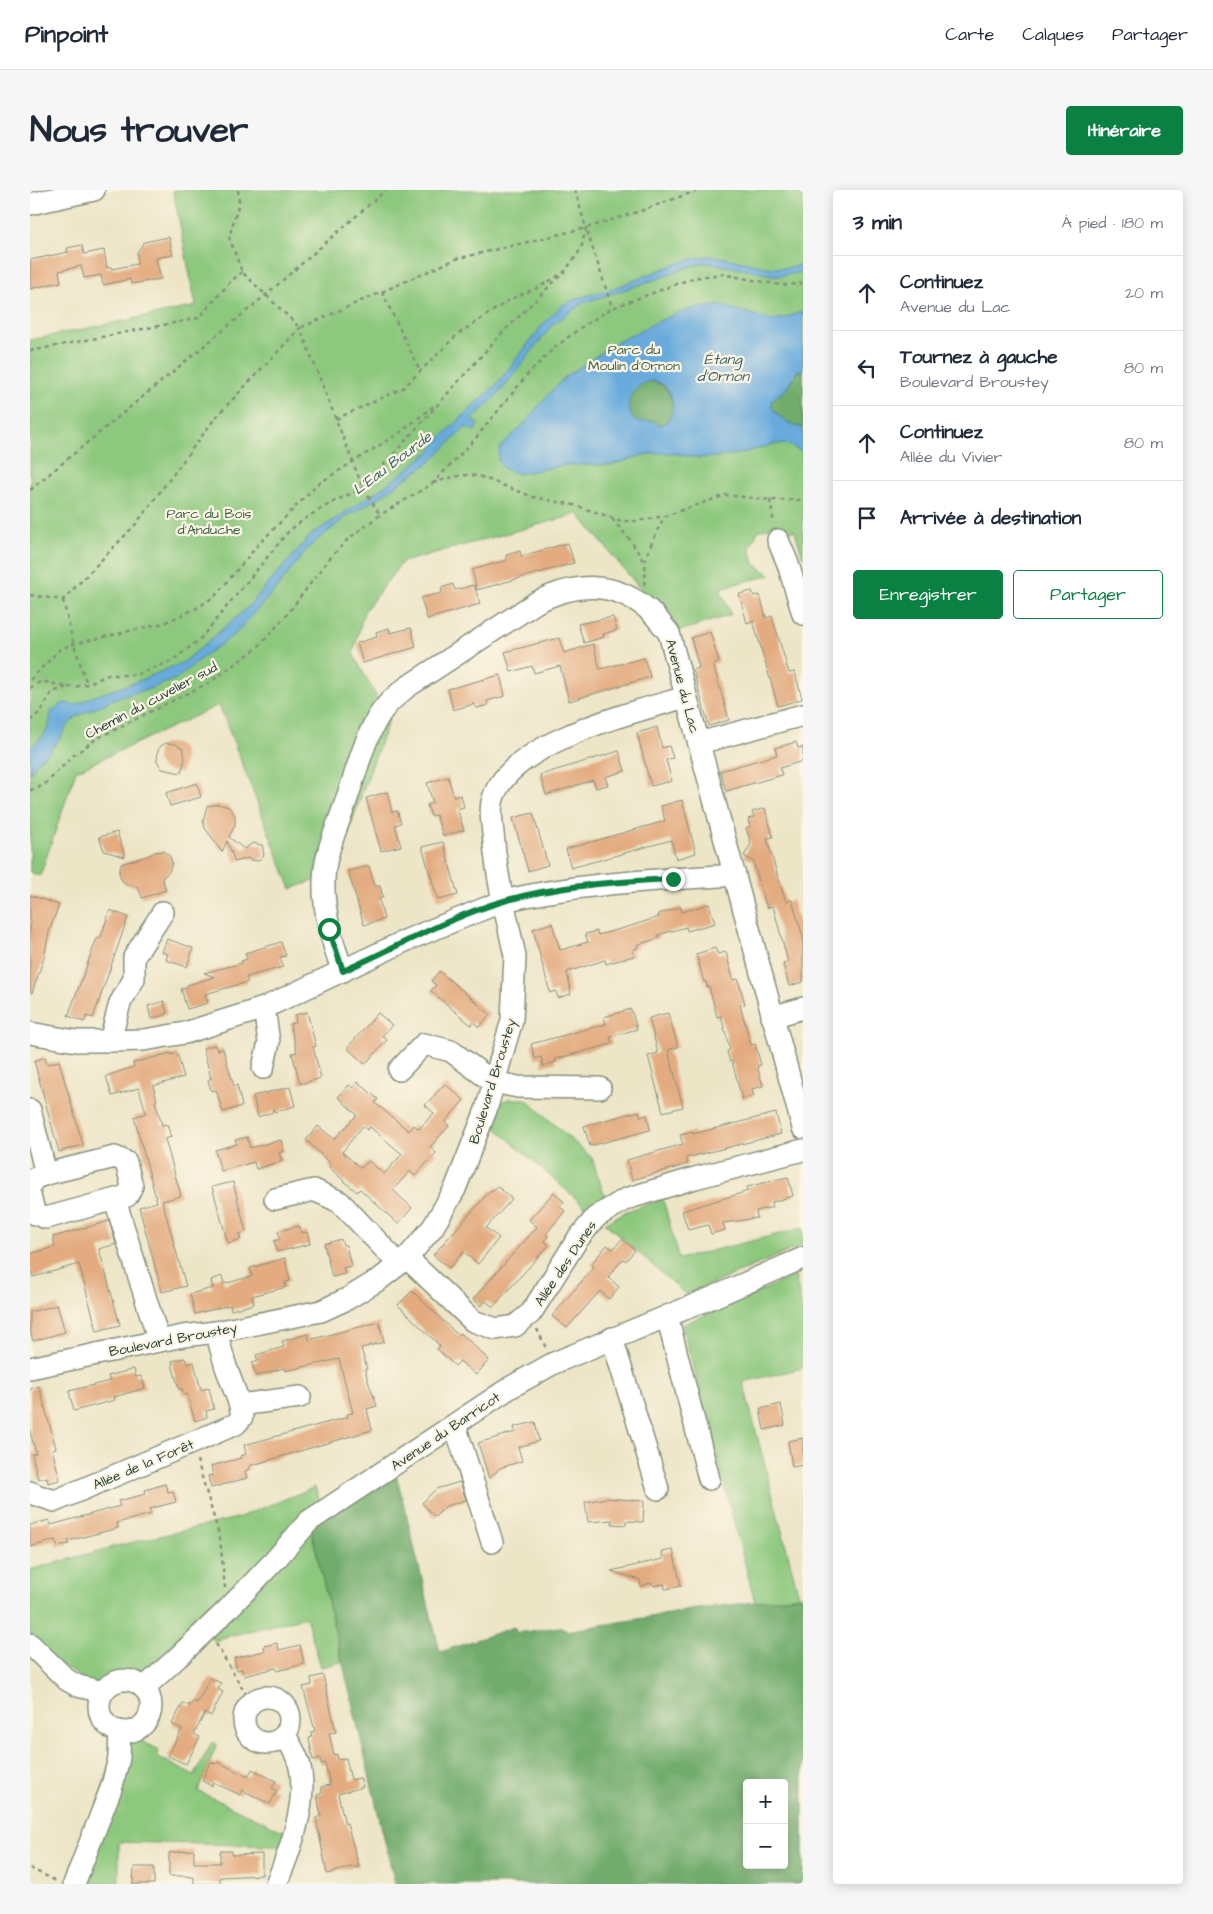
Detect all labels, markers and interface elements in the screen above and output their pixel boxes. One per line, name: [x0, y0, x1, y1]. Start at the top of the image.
text: Pinpoint: [25, 18, 108, 52]
text: Carte: [945, 22, 994, 47]
text: Calques: [1022, 22, 1084, 47]
text: Partager: [1112, 22, 1188, 47]
text: Nous trouver: [30, 106, 248, 155]
button: Itinéraire: [1066, 106, 1183, 155]
text: 3 min: [853, 208, 902, 237]
text: À pied · 180 m: [1062, 212, 1163, 234]
text: Continuez: [900, 269, 983, 296]
icon: ahead: [853, 279, 881, 307]
text: 20 m: [1125, 282, 1163, 304]
text: Avenue du Lac: [900, 296, 1010, 318]
park label: Parc du Moulin d'Ornon: [588, 340, 680, 376]
text: Tournez à gauche: [900, 344, 1058, 371]
water label: Étang d'Ornon: [697, 349, 750, 387]
icon: left: [853, 354, 881, 382]
text: 80 m: [1124, 357, 1163, 379]
text: Boulevard Broustey: [900, 371, 1049, 393]
text: Continuez: [900, 419, 983, 446]
water label: L'Eau Bourde: [349, 426, 437, 500]
icon: ahead: [853, 429, 881, 457]
text: 80 m: [1124, 432, 1163, 454]
text: Allée du Vivier: [900, 446, 1002, 468]
park label: Parc du Bois d'Anduche: [166, 504, 252, 540]
icon: arrive: [853, 504, 881, 532]
text: Arrivée à destination: [900, 505, 1081, 532]
button: Enregistrer: [853, 570, 1003, 619]
button: Partager: [1013, 570, 1163, 619]
street label: Avenue du Lac: [660, 637, 704, 736]
street label: Chemin du cuvelier sud: [82, 657, 221, 744]
route end: [662, 868, 685, 891]
route start: [318, 918, 341, 941]
street label: Boulevard Broustey: [464, 1016, 522, 1146]
street label: Allée des Dunes: [530, 1217, 602, 1310]
street label: Boulevard Broustey: [107, 1318, 239, 1362]
street label: Avenue du Barricot: [387, 1388, 504, 1476]
street label: Allée de la Forêt: [90, 1434, 197, 1495]
map controls: [743, 1779, 788, 1869]
button: +: [743, 1779, 788, 1824]
button: −: [743, 1824, 788, 1869]

